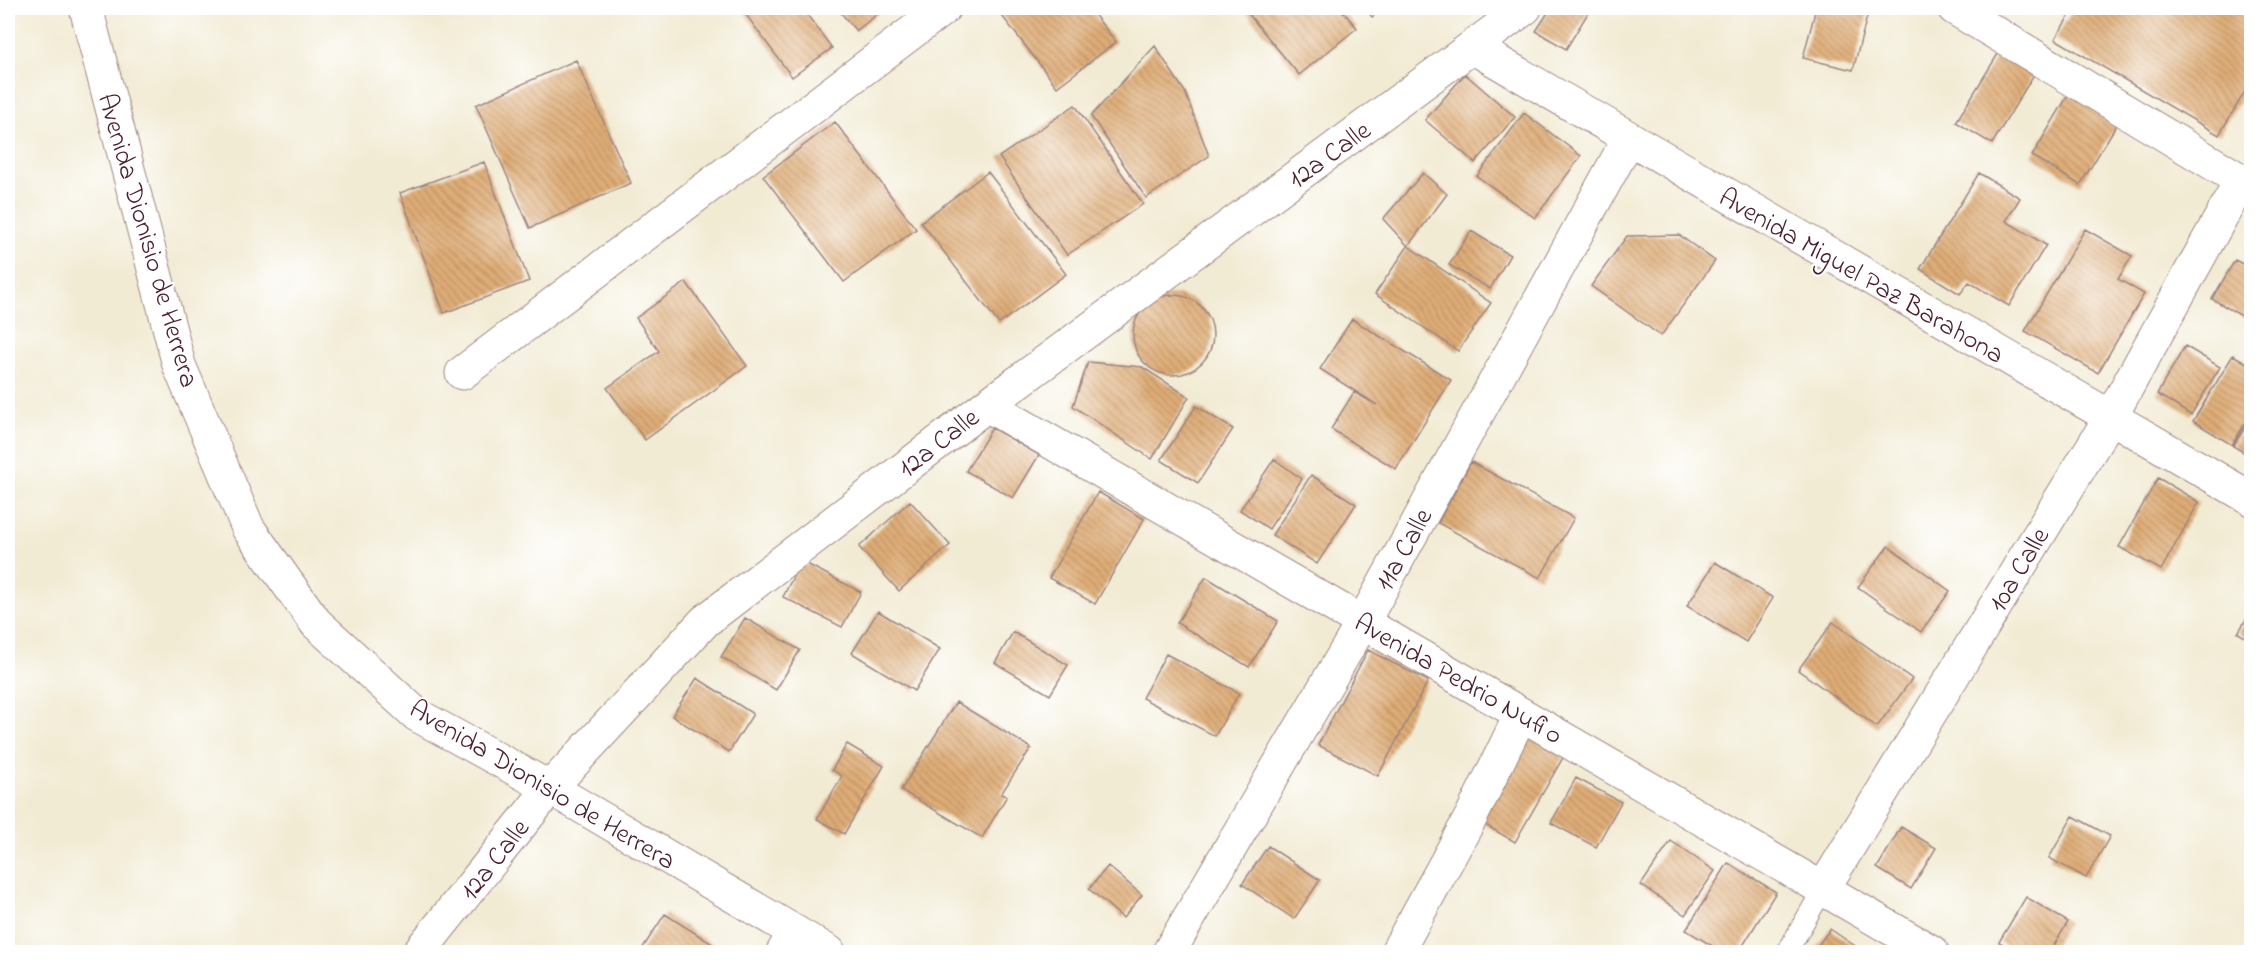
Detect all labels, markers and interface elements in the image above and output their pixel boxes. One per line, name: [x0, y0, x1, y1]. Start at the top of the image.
street label: Avenida Dionisio de Herrera: [86, 89, 207, 392]
street label: 12a Calle: [1281, 112, 1381, 199]
street label: Avenida Miguel Paz Barahona: [1711, 179, 2011, 375]
street label: 12a Calle: [891, 399, 989, 488]
street label: 11a Calle: [1367, 501, 1444, 599]
street label: 10a Calle: [1980, 520, 2061, 620]
street label: Avenida Pedrio Nufio: [1346, 605, 1569, 756]
street label: Avenida Dionisio de Herrera: [401, 691, 682, 881]
street label: 12a Calle: [452, 811, 541, 910]

